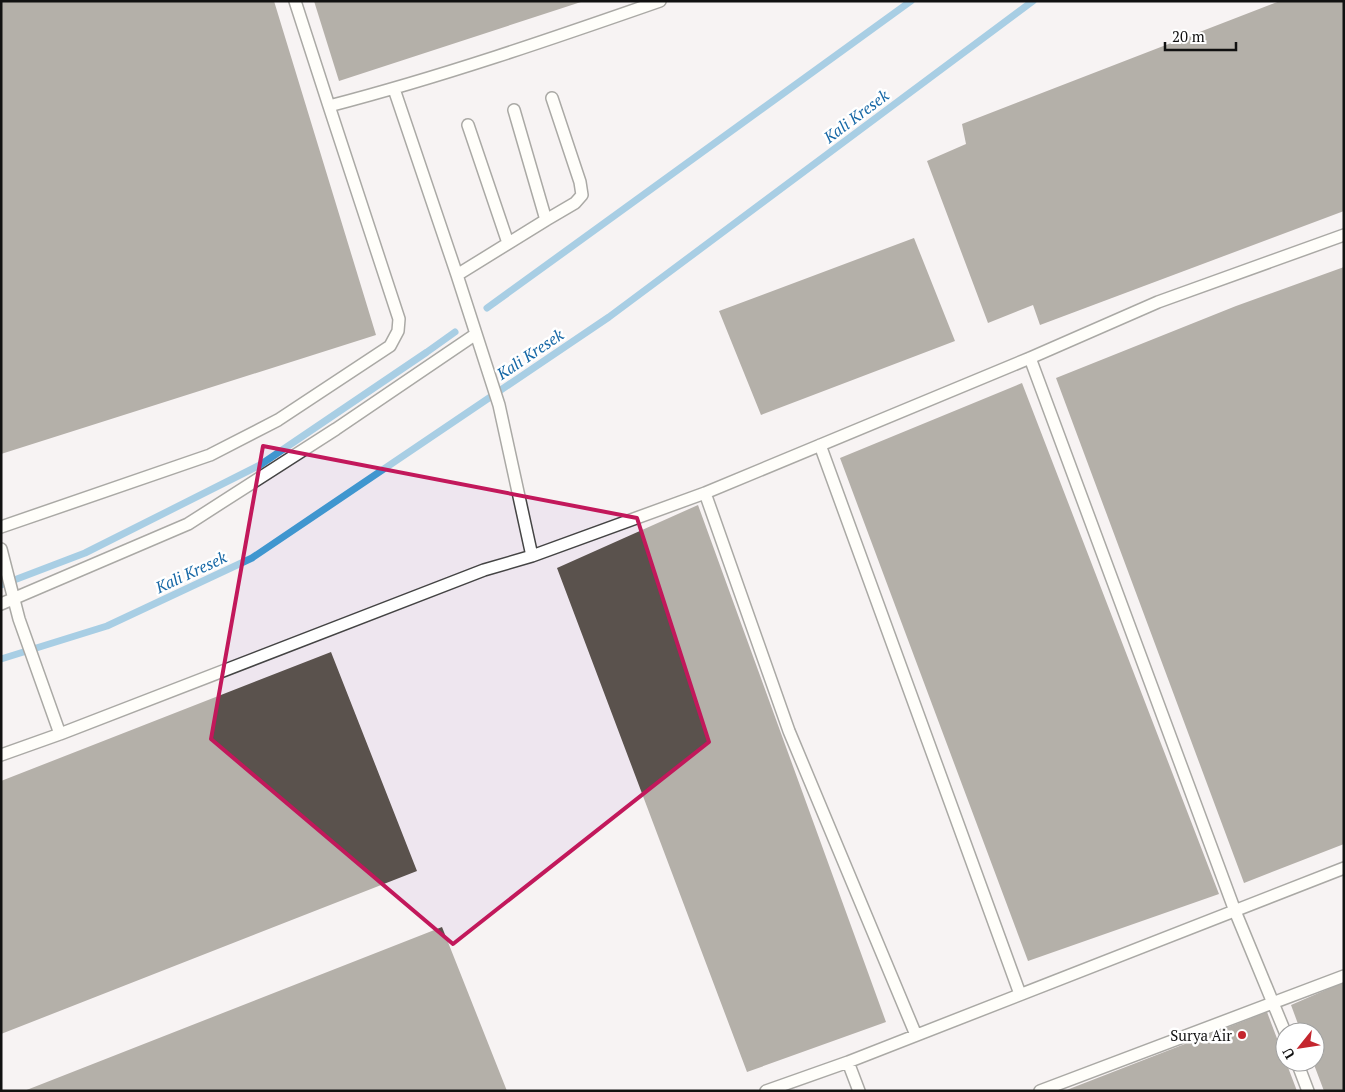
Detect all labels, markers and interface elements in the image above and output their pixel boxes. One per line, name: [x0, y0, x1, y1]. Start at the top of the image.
scale bar: [1165, 20, 1236, 52]
text: 20 m: [1172, 26, 1205, 46]
water label: Kali Kresek: [818, 84, 893, 148]
water label: Kali Kresek: [491, 323, 568, 385]
water label: Kali Kresek: [151, 546, 230, 598]
north arrow: [1275, 1022, 1325, 1072]
place label: Surya Air: [1170, 1025, 1232, 1045]
marker: Surya Air: [1236, 1029, 1248, 1041]
text: U: [1278, 1045, 1299, 1063]

